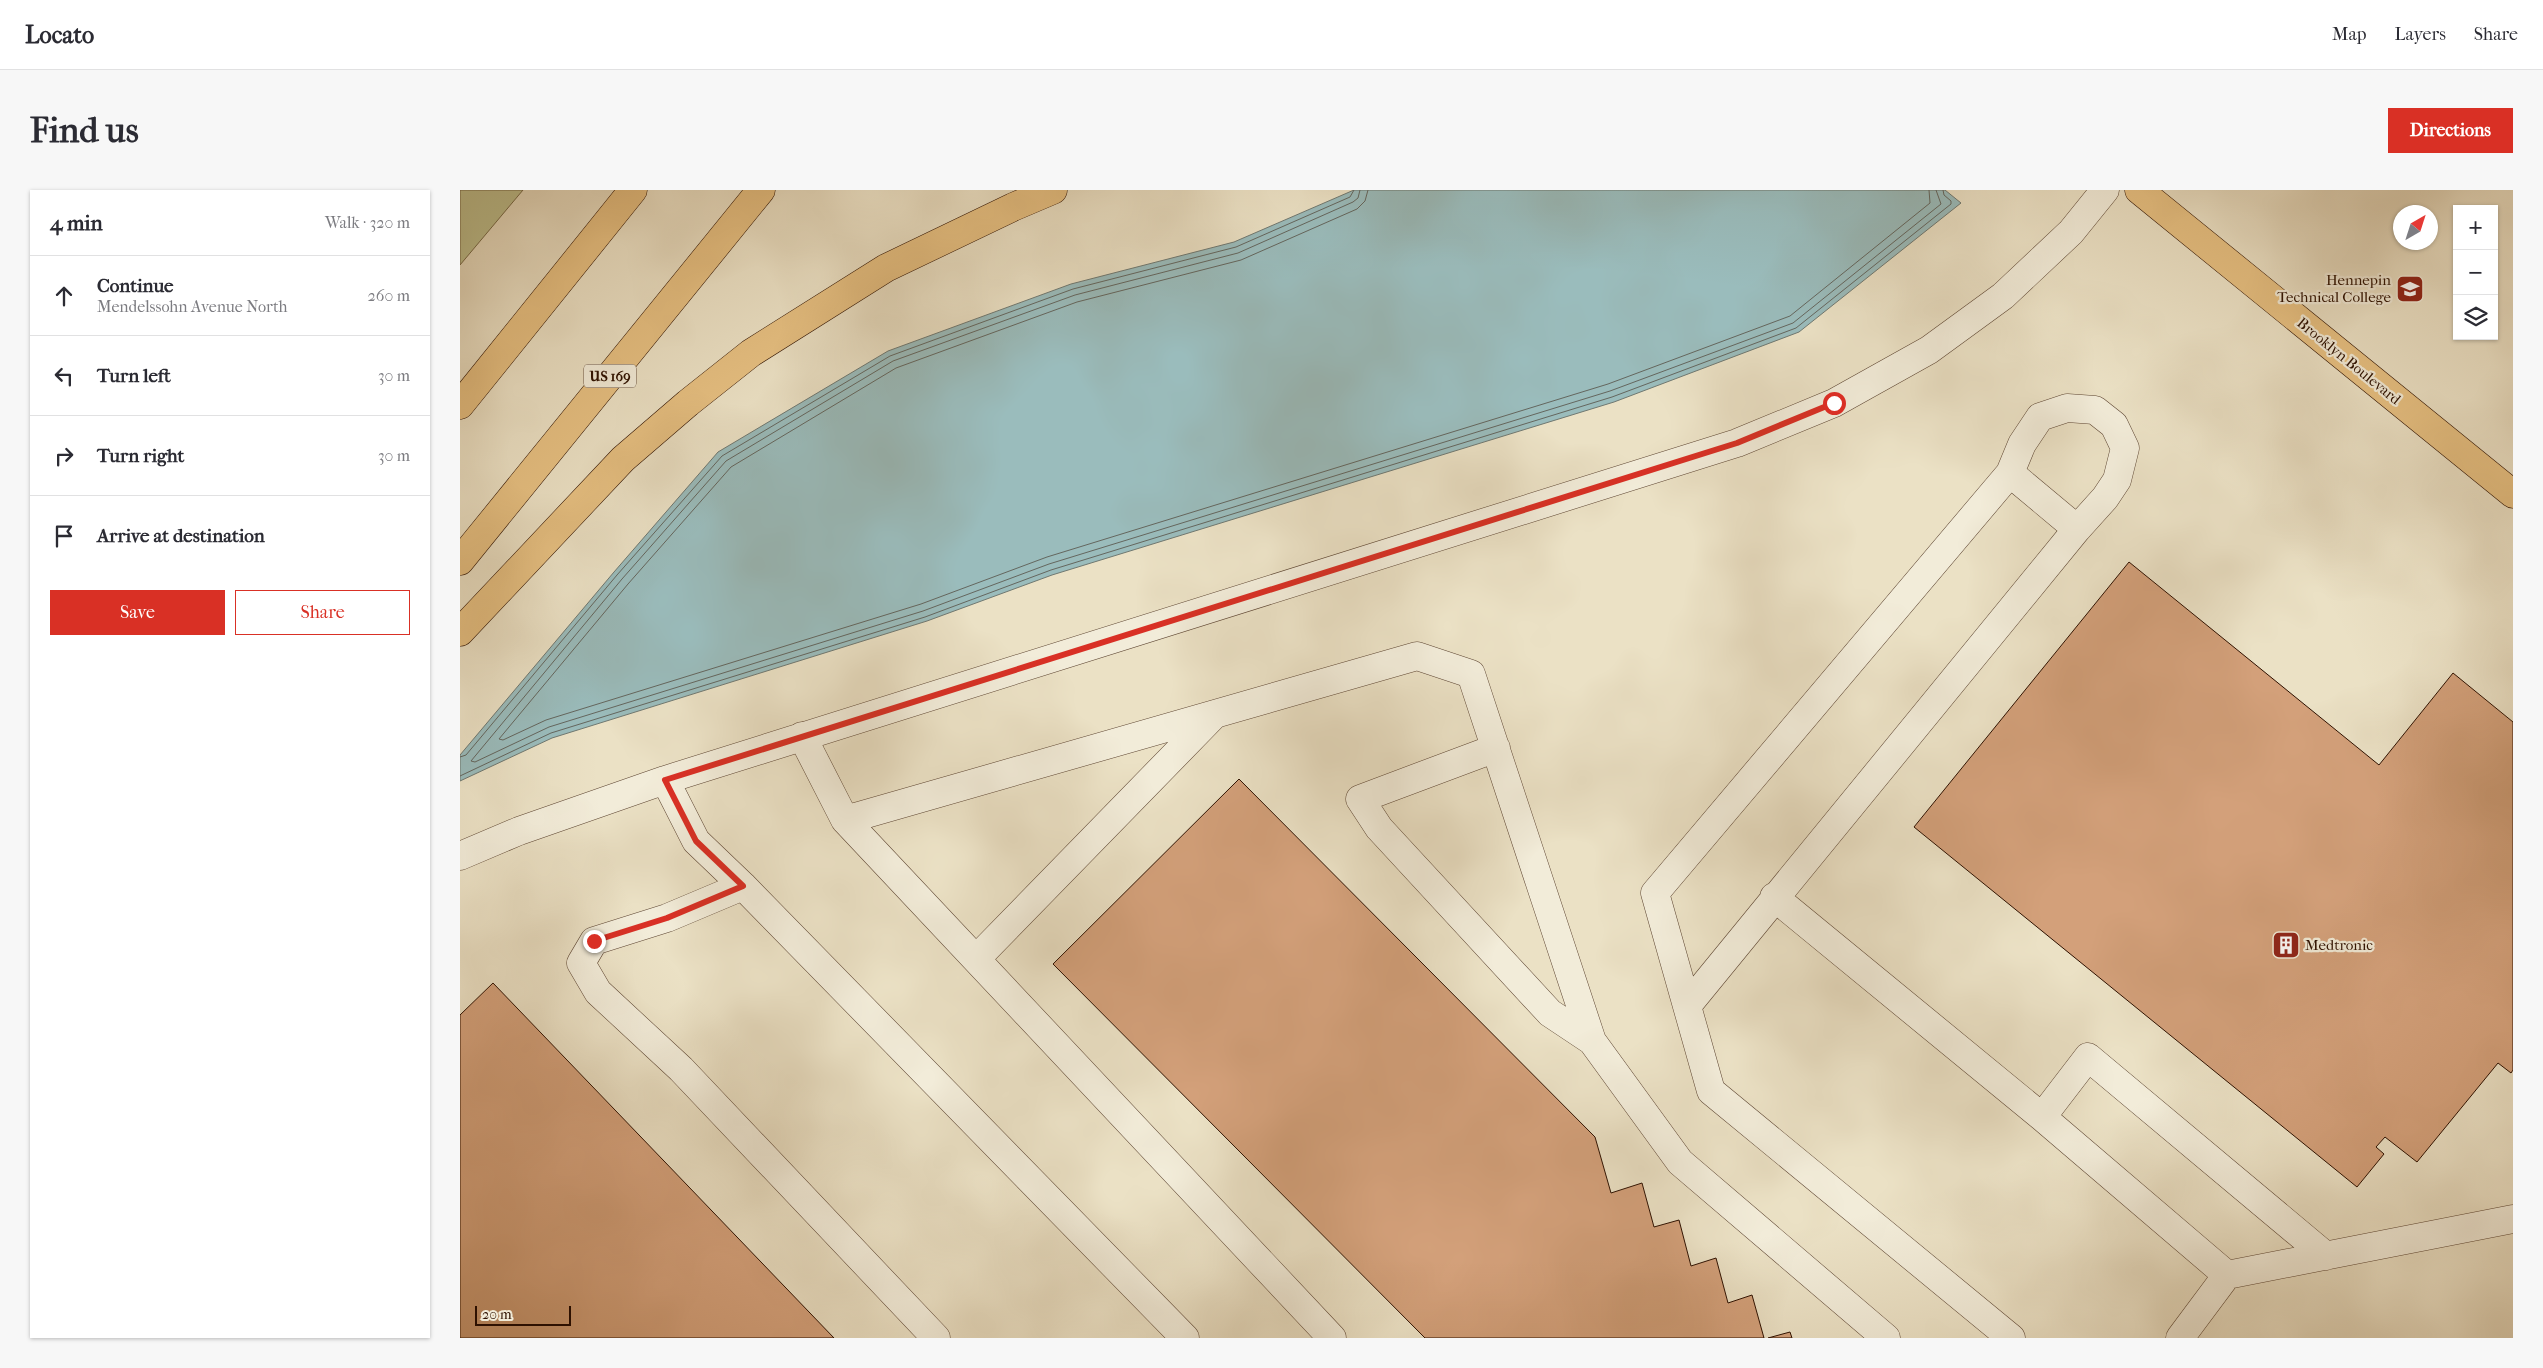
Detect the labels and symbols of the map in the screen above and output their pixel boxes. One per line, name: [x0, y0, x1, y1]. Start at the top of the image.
north arrow: [2393, 205, 2438, 250]
place label: Hennepin Technical College: [2277, 271, 2392, 306]
school or university icon: Hennepin Technical College: [2395, 274, 2425, 304]
street label: Brooklyn Boulevard: [2293, 314, 2405, 409]
road number: US 169: [584, 365, 636, 388]
route start: [1823, 392, 1846, 415]
route end: [583, 930, 606, 953]
building icon: Medtronic: [2271, 930, 2301, 960]
place label: Medtronic: [2305, 936, 2373, 954]
scale bar: [475, 1303, 571, 1326]

